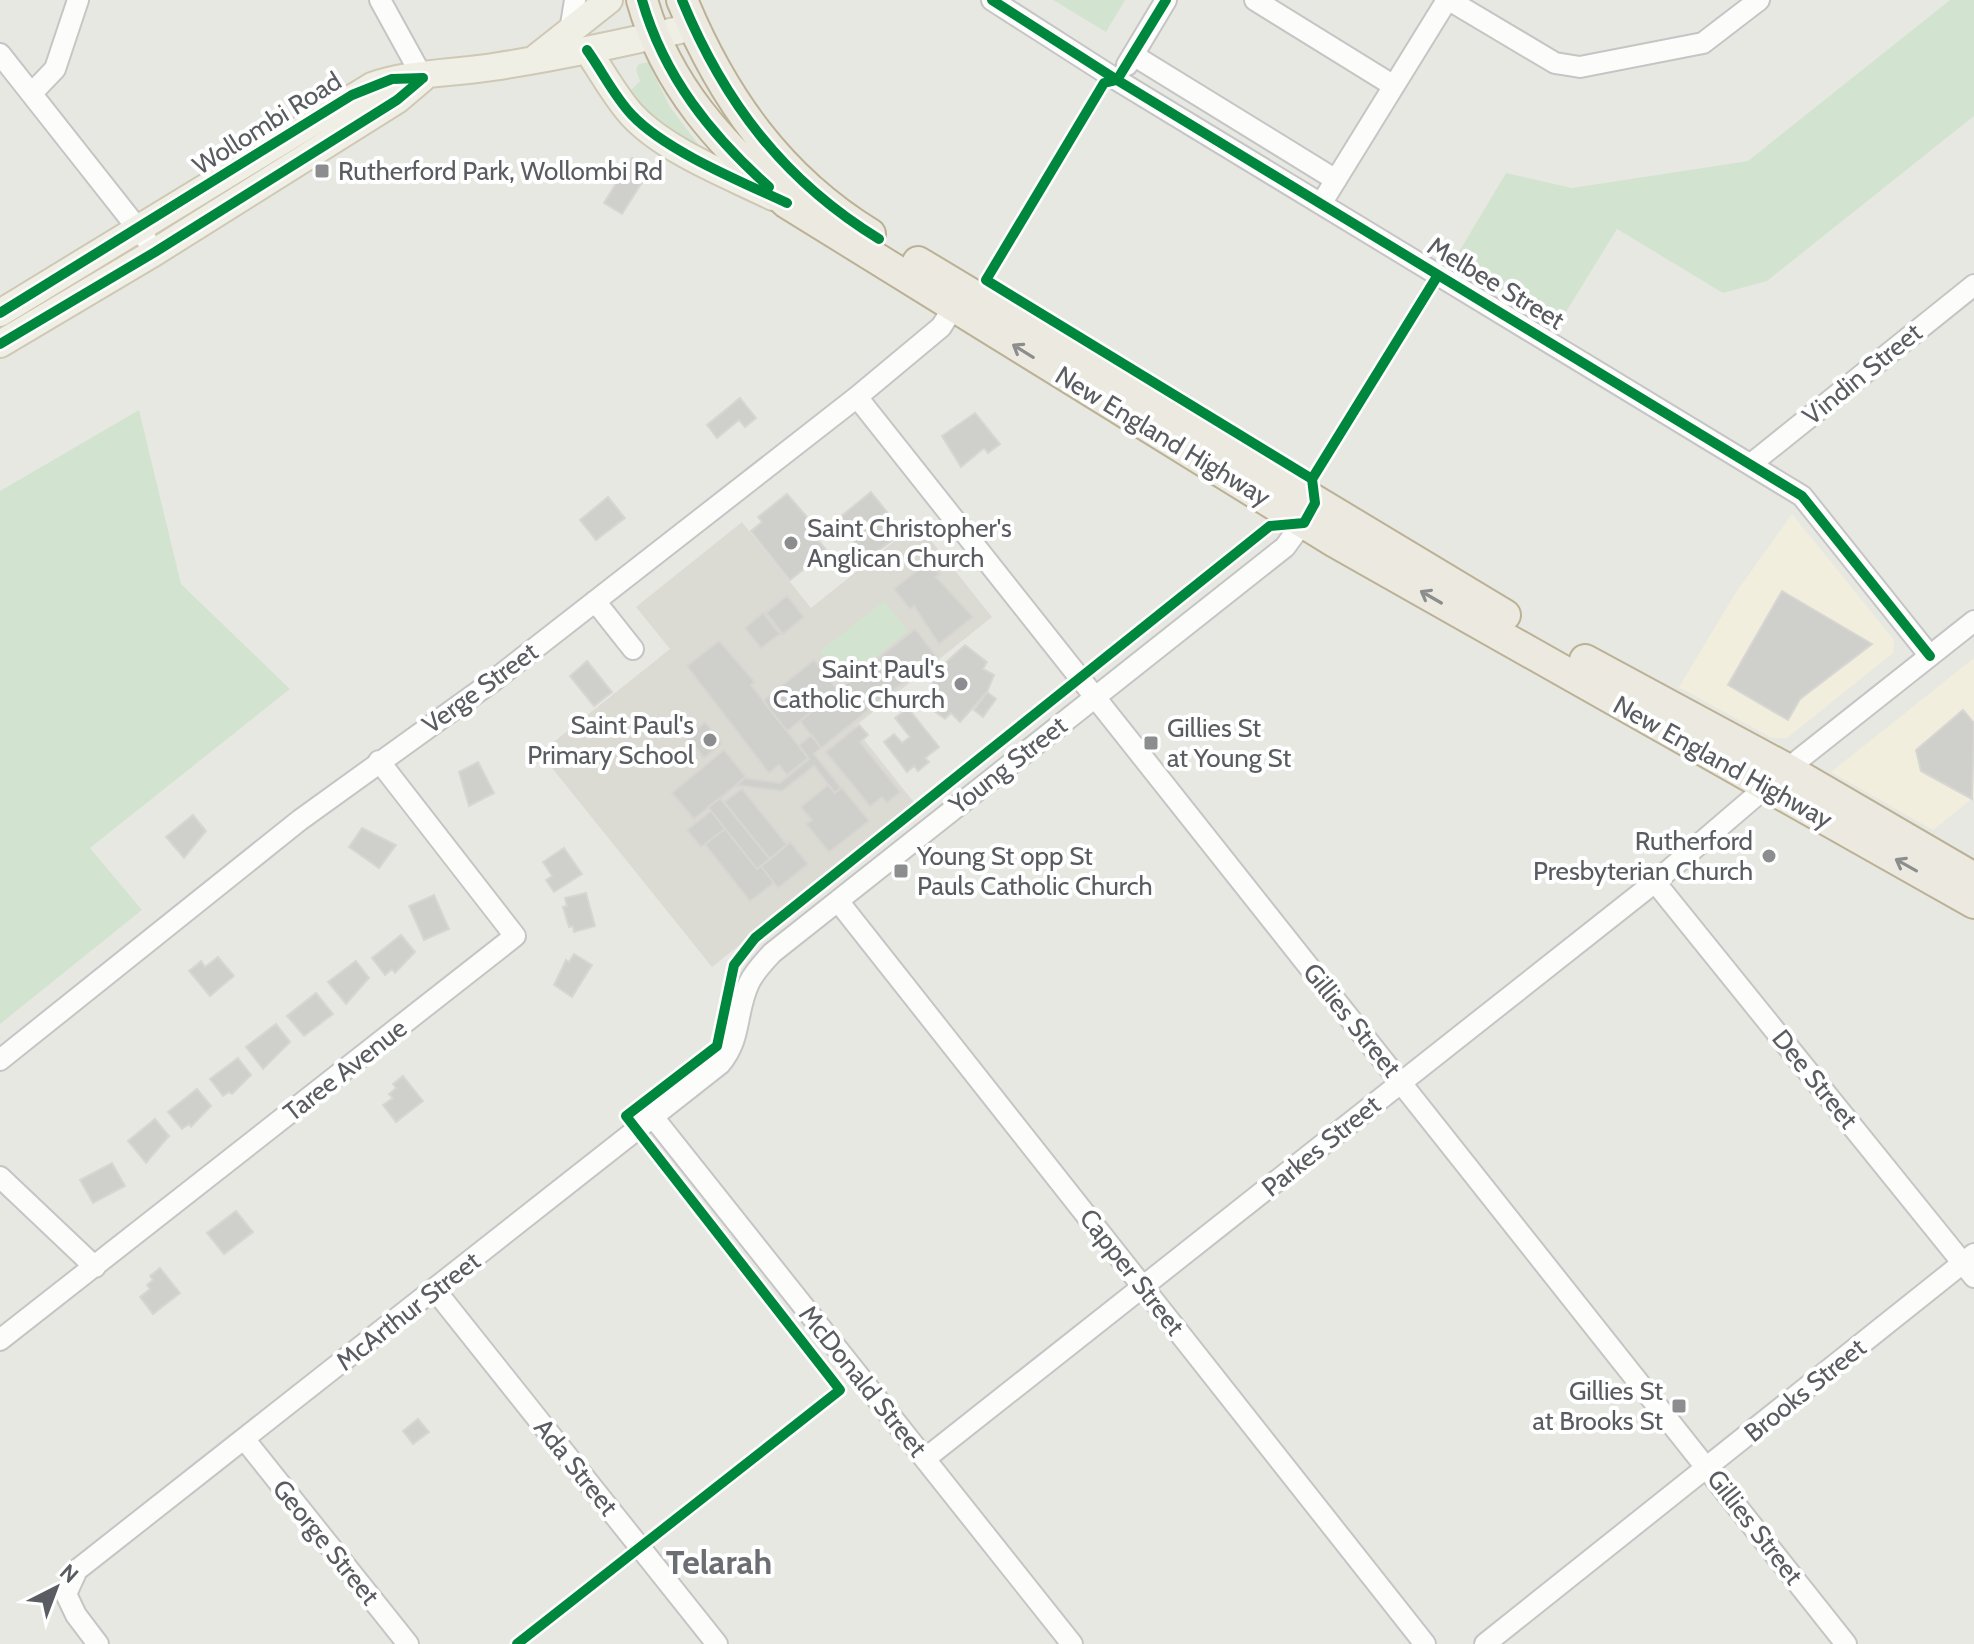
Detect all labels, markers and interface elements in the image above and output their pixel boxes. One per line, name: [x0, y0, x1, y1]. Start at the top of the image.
street label: Wollombi Road: [187, 65, 347, 181]
place label: Rutherford Park, Wollombi Rd: [338, 155, 663, 187]
marker: Rutherford Park, Wollombi Rd: [313, 162, 331, 180]
street label: Melbee Street: [1422, 230, 1570, 336]
street label: Vindin Street: [1796, 316, 1928, 432]
one-way arrow: [1012, 342, 1035, 358]
street label: New England Highway: [1050, 359, 1276, 513]
place label: Saint Christopher's Anglican Church: [807, 512, 1012, 574]
marker: Saint Christopher's Anglican Church: [782, 534, 800, 552]
one-way arrow: [1420, 589, 1444, 604]
street label: Verge Street: [416, 635, 544, 741]
place label: Saint Paul's Catholic Church: [773, 653, 945, 715]
marker: Saint Paul's Catholic Church: [952, 675, 970, 693]
street label: New England Highway: [1608, 689, 1838, 835]
place label: Saint Paul's Primary School: [527, 709, 694, 771]
street label: Young Street: [942, 709, 1073, 822]
place label: Gillies St at Young St: [1167, 712, 1291, 774]
marker: Saint Paul's Primary School: [701, 731, 719, 749]
marker: Gillies St at Young St: [1142, 734, 1160, 752]
place label: Rutherford Presbyterian Church: [1533, 825, 1753, 887]
place label: Young St opp St Pauls Catholic Church: [916, 840, 1153, 902]
marker: Rutherford Presbyterian Church: [1760, 847, 1778, 865]
one-way arrow: [1895, 857, 1918, 873]
marker: Young St opp St Pauls Catholic Church: [892, 862, 910, 880]
street label: Gillies Street: [1296, 957, 1408, 1084]
street label: Taree Avenue: [277, 1012, 413, 1128]
street label: Dee Street: [1765, 1023, 1865, 1135]
street label: Parkes Street: [1255, 1088, 1387, 1203]
street label: Capper Street: [1073, 1202, 1191, 1342]
street label: McArthur Street: [330, 1245, 487, 1377]
street label: McDonald Street: [792, 1299, 934, 1463]
street label: Brooks Street: [1738, 1331, 1872, 1449]
place label: Gillies St at Brooks St: [1533, 1375, 1663, 1437]
marker: Gillies St at Brooks St: [1670, 1397, 1688, 1415]
street label: Ada Street: [527, 1412, 625, 1522]
street label: Gillies Street: [1700, 1463, 1810, 1591]
street label: George Street: [266, 1473, 386, 1611]
district label: Telarah: [666, 1541, 772, 1583]
north arrow: [16, 1548, 96, 1628]
text: N: [54, 1558, 84, 1589]

